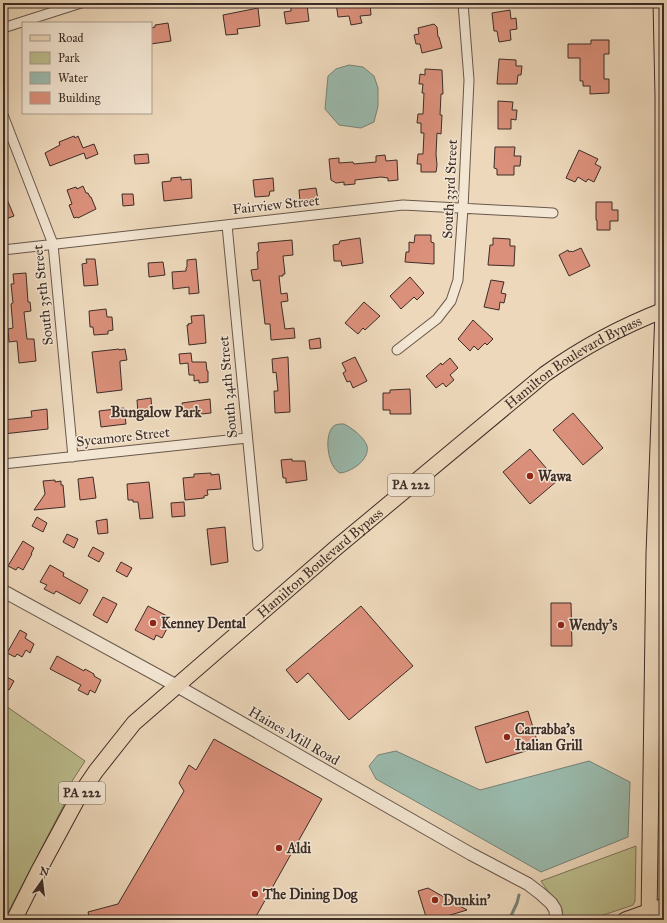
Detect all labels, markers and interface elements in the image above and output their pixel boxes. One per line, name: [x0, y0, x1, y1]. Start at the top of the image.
legend: [22, 22, 152, 114]
text: Road: [58, 31, 84, 45]
text: Park: [58, 51, 80, 65]
text: Water: [58, 71, 88, 85]
text: Building: [58, 91, 101, 106]
street label: South 33rd Street: [439, 139, 461, 239]
street label: Fairview Street: [232, 192, 320, 218]
street label: South 35th Street: [29, 244, 57, 346]
street label: Hamilton Boulevard Bypass: [501, 312, 644, 412]
street label: South 34th Street: [215, 335, 241, 439]
district label: Bungalow Park: [110, 403, 203, 422]
street label: Sycamore Street: [75, 424, 171, 450]
place label: Wawa: [538, 468, 573, 485]
marker: Wawa: [525, 471, 535, 481]
road number: PA 222: [388, 474, 434, 496]
street label: Hamilton Boulevard Bypass: [253, 504, 386, 621]
place label: Kenney Dental: [161, 615, 247, 633]
place label: Wendy's: [569, 617, 617, 635]
marker: Kenney Dental: [148, 618, 158, 628]
marker: Wendy's: [556, 620, 566, 630]
street label: Haines Mill Road: [246, 703, 342, 769]
place label: Carrabba's Italian Grill: [515, 721, 584, 754]
marker: Carrabba's Italian Grill: [502, 732, 512, 742]
road number: PA 222: [59, 782, 105, 804]
place label: Aldi: [286, 840, 311, 857]
marker: Aldi: [274, 843, 284, 853]
north arrow: [22, 861, 62, 901]
text: N: [38, 864, 51, 879]
place label: The Dining Dog: [262, 886, 358, 904]
marker: The Dining Dog: [250, 889, 260, 899]
place label: Dunkin': [443, 892, 491, 909]
marker: Dunkin': [430, 895, 440, 905]

